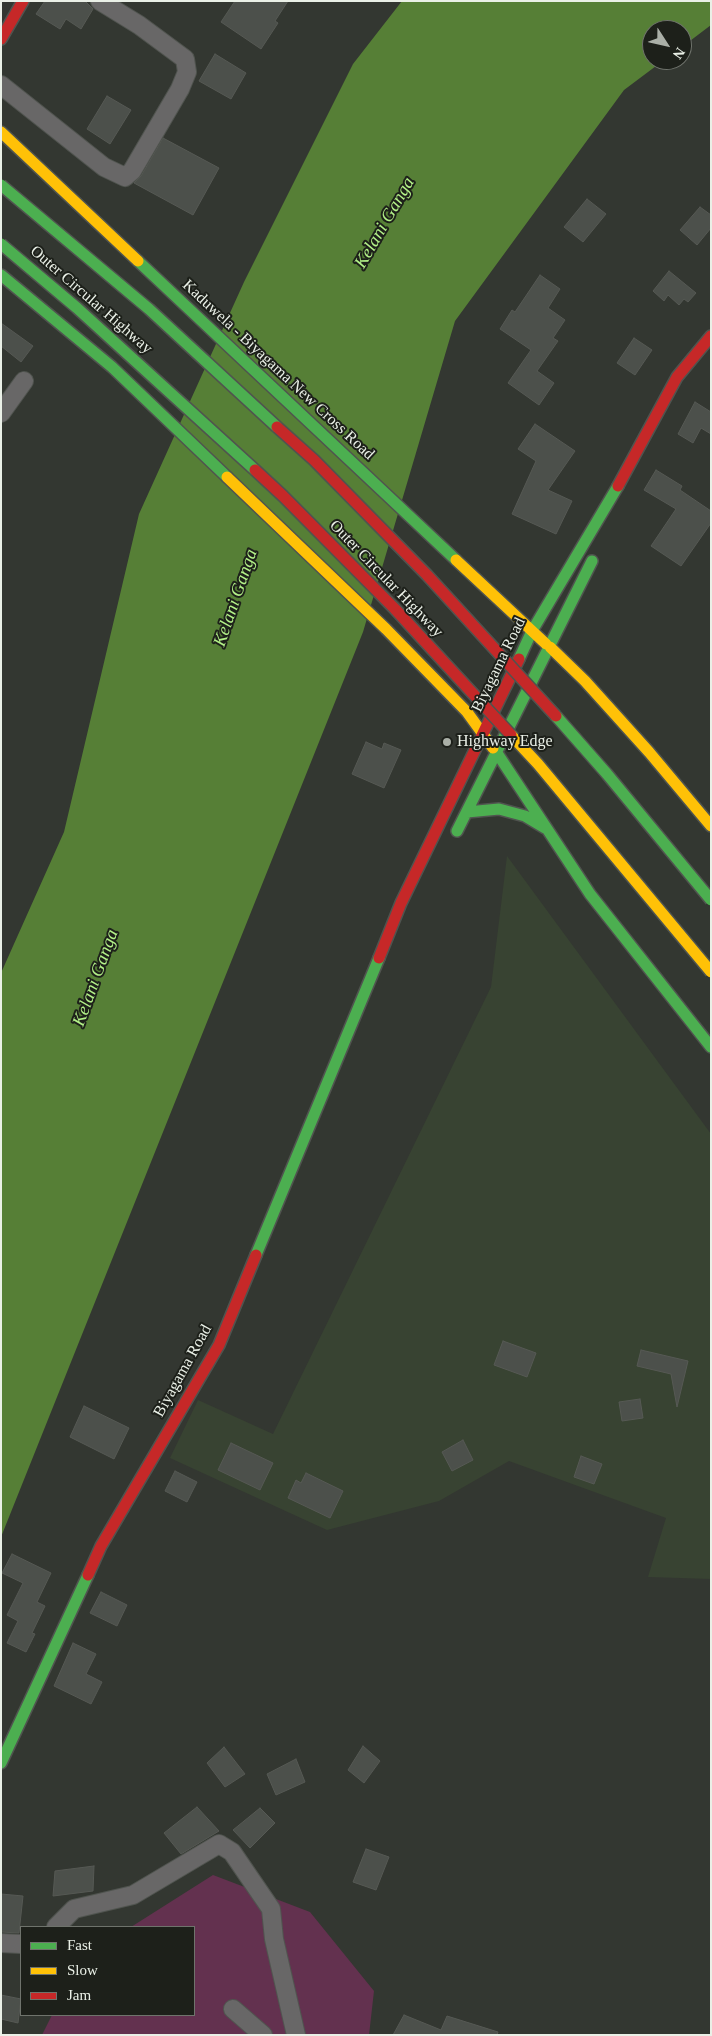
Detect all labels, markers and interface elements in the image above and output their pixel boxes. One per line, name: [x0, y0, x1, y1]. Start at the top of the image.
north arrow: [642, 20, 692, 70]
text: N: [670, 45, 688, 62]
water label: Kelani Ganga: [350, 174, 420, 272]
street label: Outer Circular Highway: [26, 242, 156, 358]
street label: Kaduwela - Biyagama New Cross Road: [178, 276, 378, 464]
street label: Outer Circular Highway: [325, 516, 447, 642]
water label: Kelani Ganga: [209, 547, 263, 649]
street label: Biyagama Road: [468, 615, 530, 715]
place label: Highway Edge: [457, 732, 553, 752]
marker: Highway Edge: [441, 736, 453, 748]
water label: Kelani Ganga: [68, 927, 124, 1029]
street label: Biyagama Road: [150, 1321, 216, 1421]
legend: [20, 1926, 195, 2016]
text: Fast: [67, 1937, 92, 1953]
text: Slow: [67, 1962, 98, 1978]
text: Jam: [67, 1987, 91, 2003]

